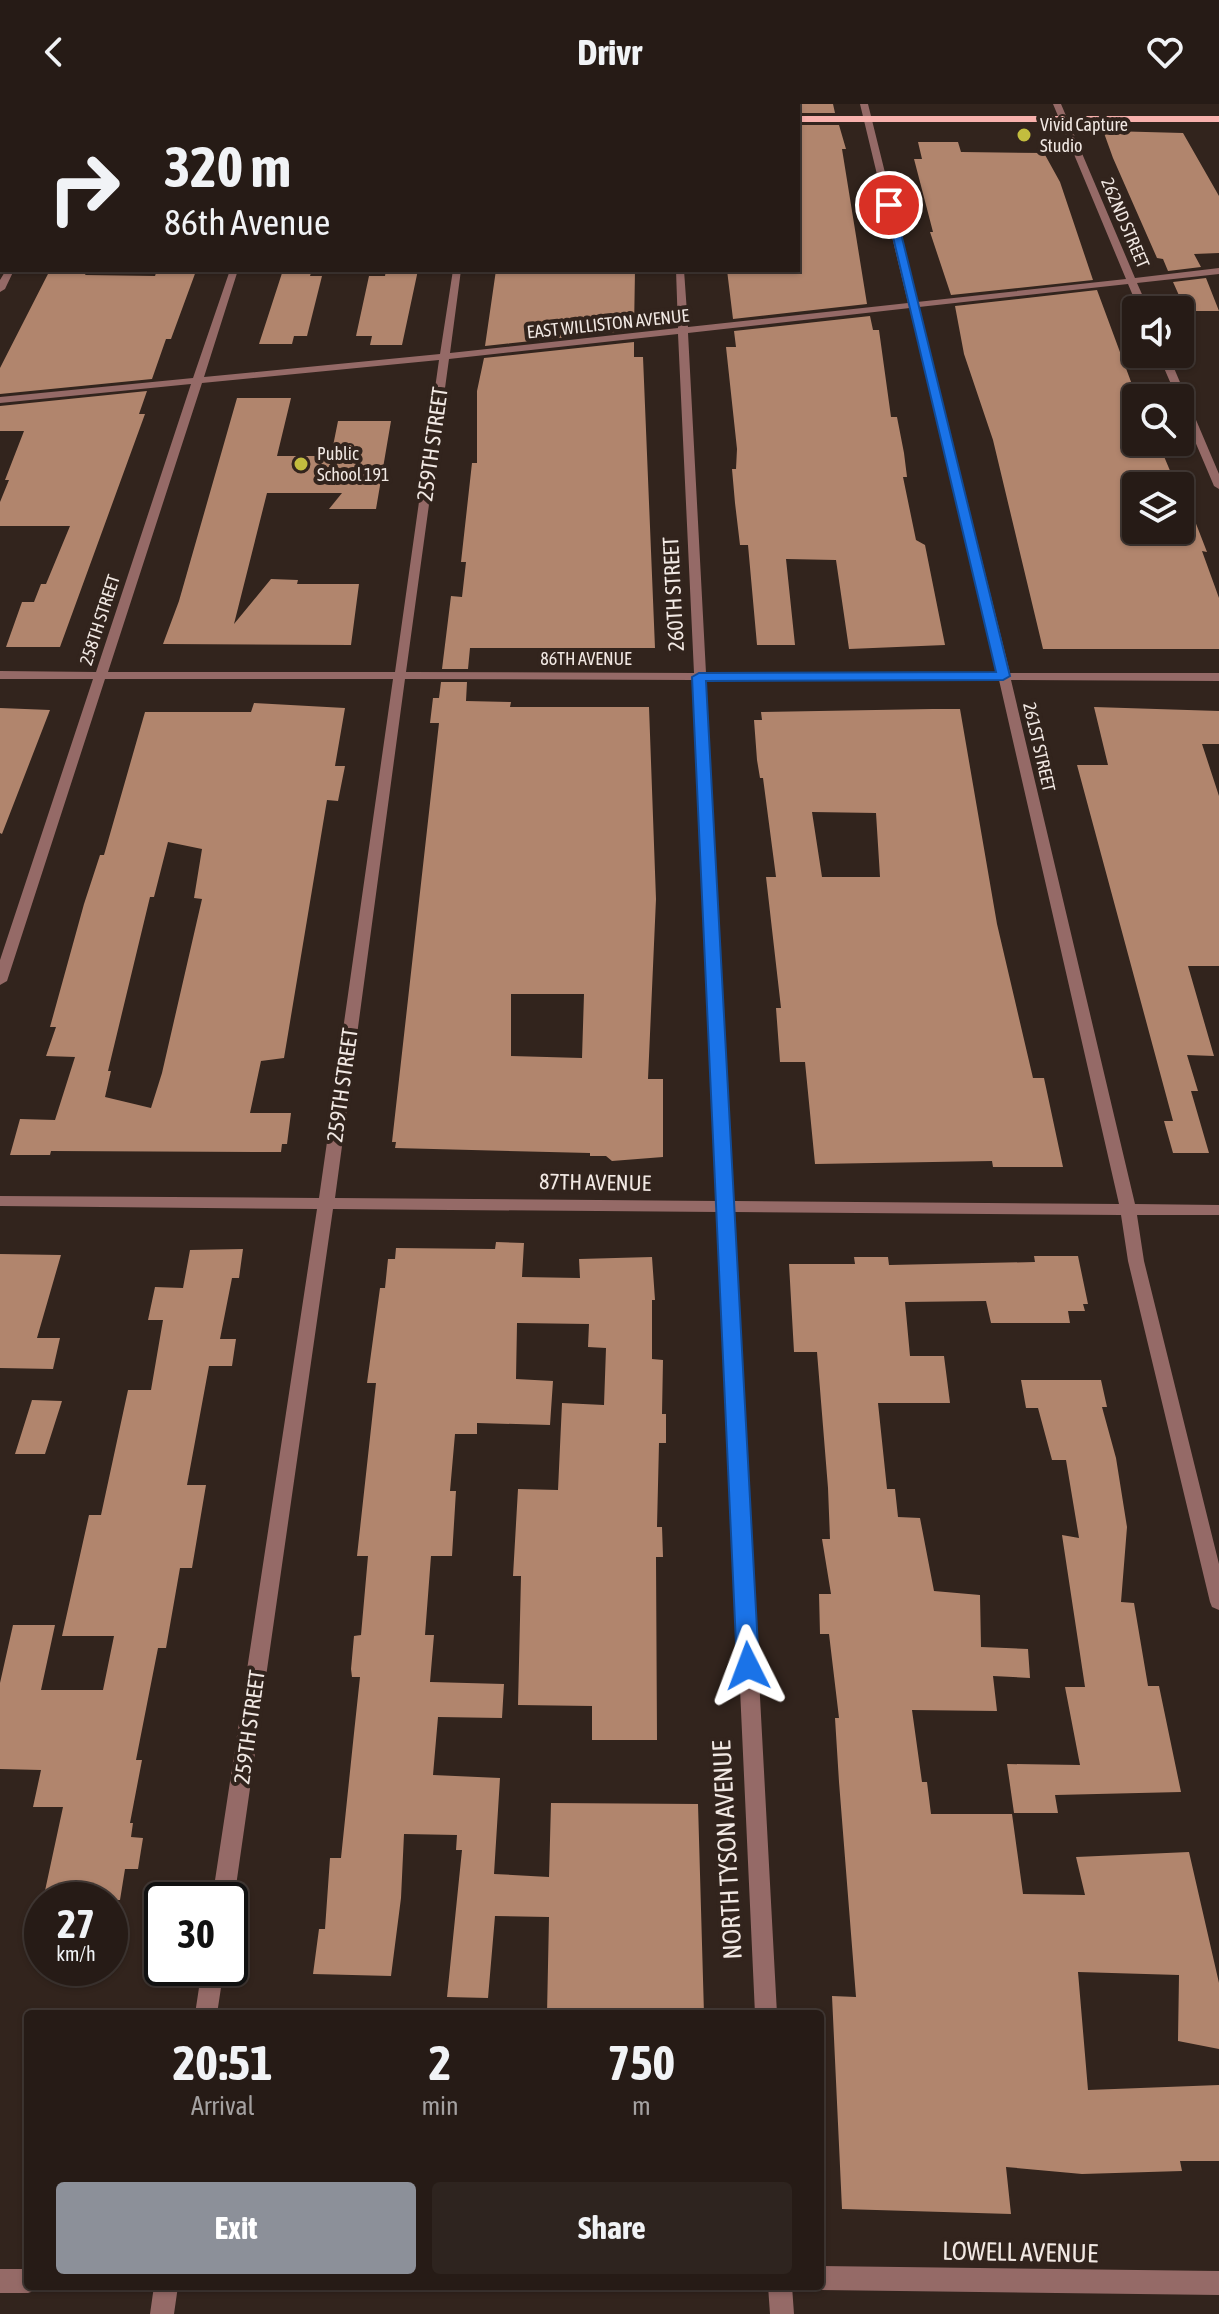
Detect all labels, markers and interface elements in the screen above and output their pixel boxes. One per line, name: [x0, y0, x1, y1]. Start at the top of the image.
icon: back: [32, 30, 76, 74]
icon: heart: [1143, 30, 1187, 74]
text: Drivr: [577, 31, 642, 73]
place label: Vivid Capture Studio: [1040, 114, 1128, 156]
marker: Vivid Capture Studio: [1015, 126, 1033, 144]
text: 320 m: [164, 135, 291, 199]
icon: right: [32, 136, 136, 240]
pin: [855, 171, 923, 239]
street label: 262ND STREET: [1097, 174, 1154, 271]
icon: arrive: [867, 183, 911, 227]
text: 86th Avenue: [164, 201, 330, 243]
map controls: [1122, 296, 1194, 544]
button: sound: [1122, 296, 1194, 368]
street label: EAST WILLISTON AVENUE: [526, 304, 690, 342]
button: search: [1122, 384, 1194, 456]
street label: 259TH STREET: [411, 385, 453, 503]
place label: Public School 191: [317, 443, 390, 485]
marker: Public School 191: [292, 455, 310, 473]
button: layers: [1122, 472, 1194, 544]
street label: 260TH STREET: [657, 536, 689, 652]
street label: 258TH STREET: [75, 572, 124, 668]
street label: 86TH AVENUE: [540, 648, 632, 669]
street label: 261ST STREET: [1019, 700, 1060, 794]
street label: 259TH STREET: [321, 1026, 363, 1144]
street label: 87TH AVENUE: [539, 1168, 652, 1196]
position arrow: [706, 1624, 790, 1708]
street label: 259TH STREET: [228, 1668, 270, 1786]
street label: NORTH TYSON AVENUE: [706, 1740, 748, 1960]
speed limit sign: 30: [144, 1882, 248, 1986]
text: 27: [57, 1901, 95, 1946]
text: km/h: [56, 1942, 96, 1965]
text: 20:51: [173, 2035, 273, 2090]
text: 2: [429, 2035, 451, 2090]
text: 750: [608, 2035, 675, 2090]
text: Arrival: [191, 2091, 254, 2121]
text: min: [421, 2091, 459, 2121]
text: m: [632, 2091, 651, 2121]
button: Exit: [56, 2182, 416, 2274]
button: Share: [432, 2182, 792, 2274]
street label: LOWELL AVENUE: [942, 2236, 1098, 2268]

